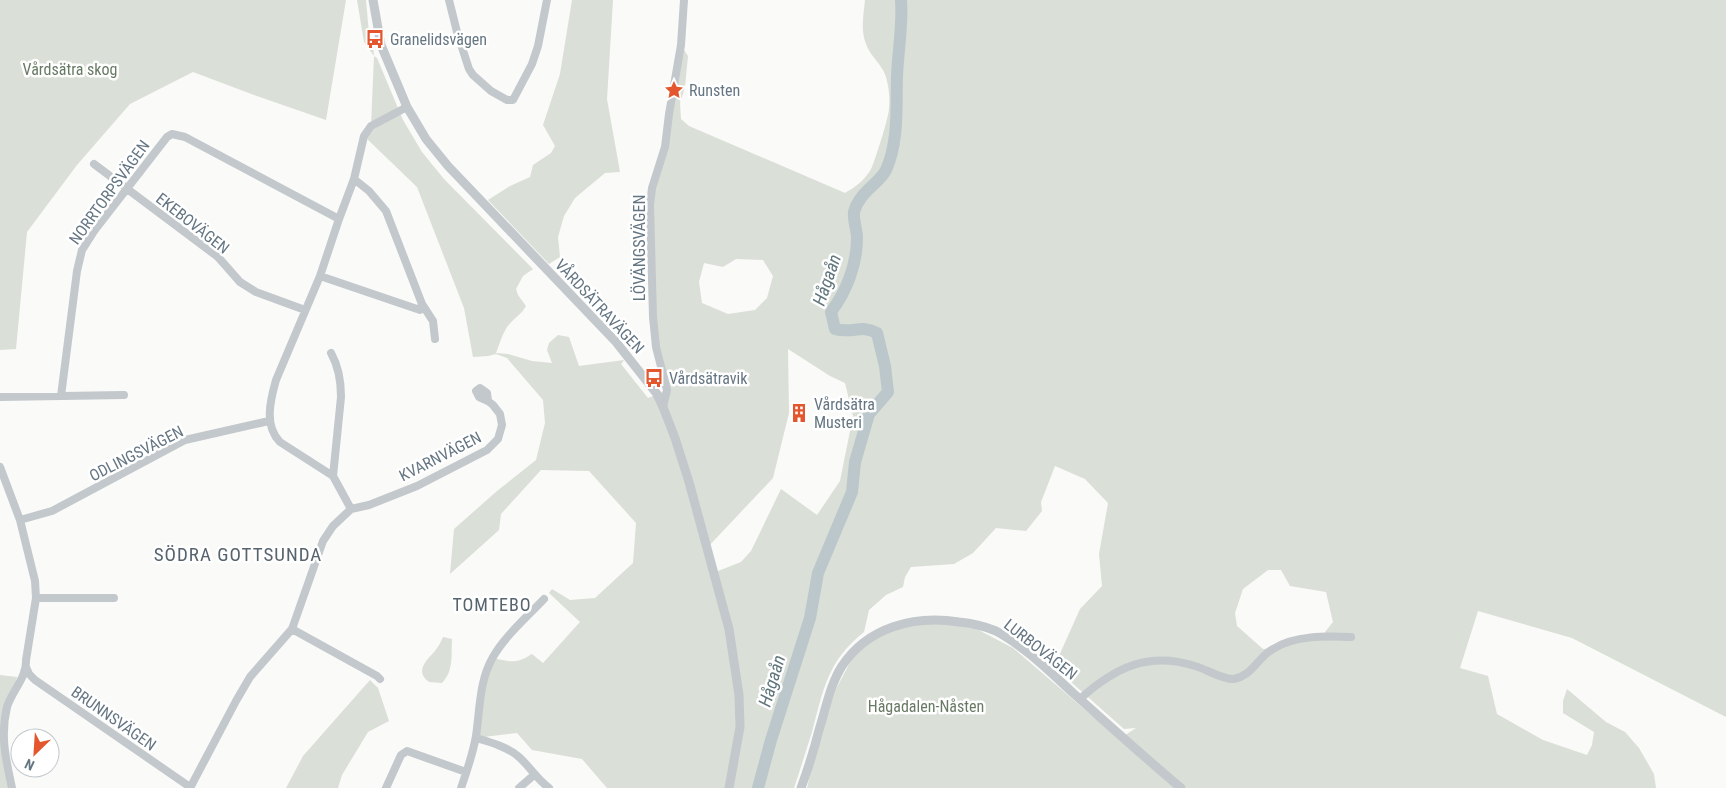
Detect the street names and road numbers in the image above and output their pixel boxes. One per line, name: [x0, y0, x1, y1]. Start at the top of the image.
street label: NORRTORPSVÄGEN: [65, 137, 154, 248]
street label: EKEBOVÄGEN: [152, 189, 233, 258]
street label: LÖVÄNGSVÄGEN: [630, 195, 649, 301]
street label: VÅRDSÄTRAVÄGEN: [551, 255, 649, 357]
street label: ODLINGSVÄGEN: [86, 422, 186, 485]
street label: KVARNVÄGEN: [396, 428, 484, 485]
street label: LURBOVÄGEN: [1000, 615, 1081, 684]
street label: BRUNNSVÄGEN: [68, 682, 160, 755]

